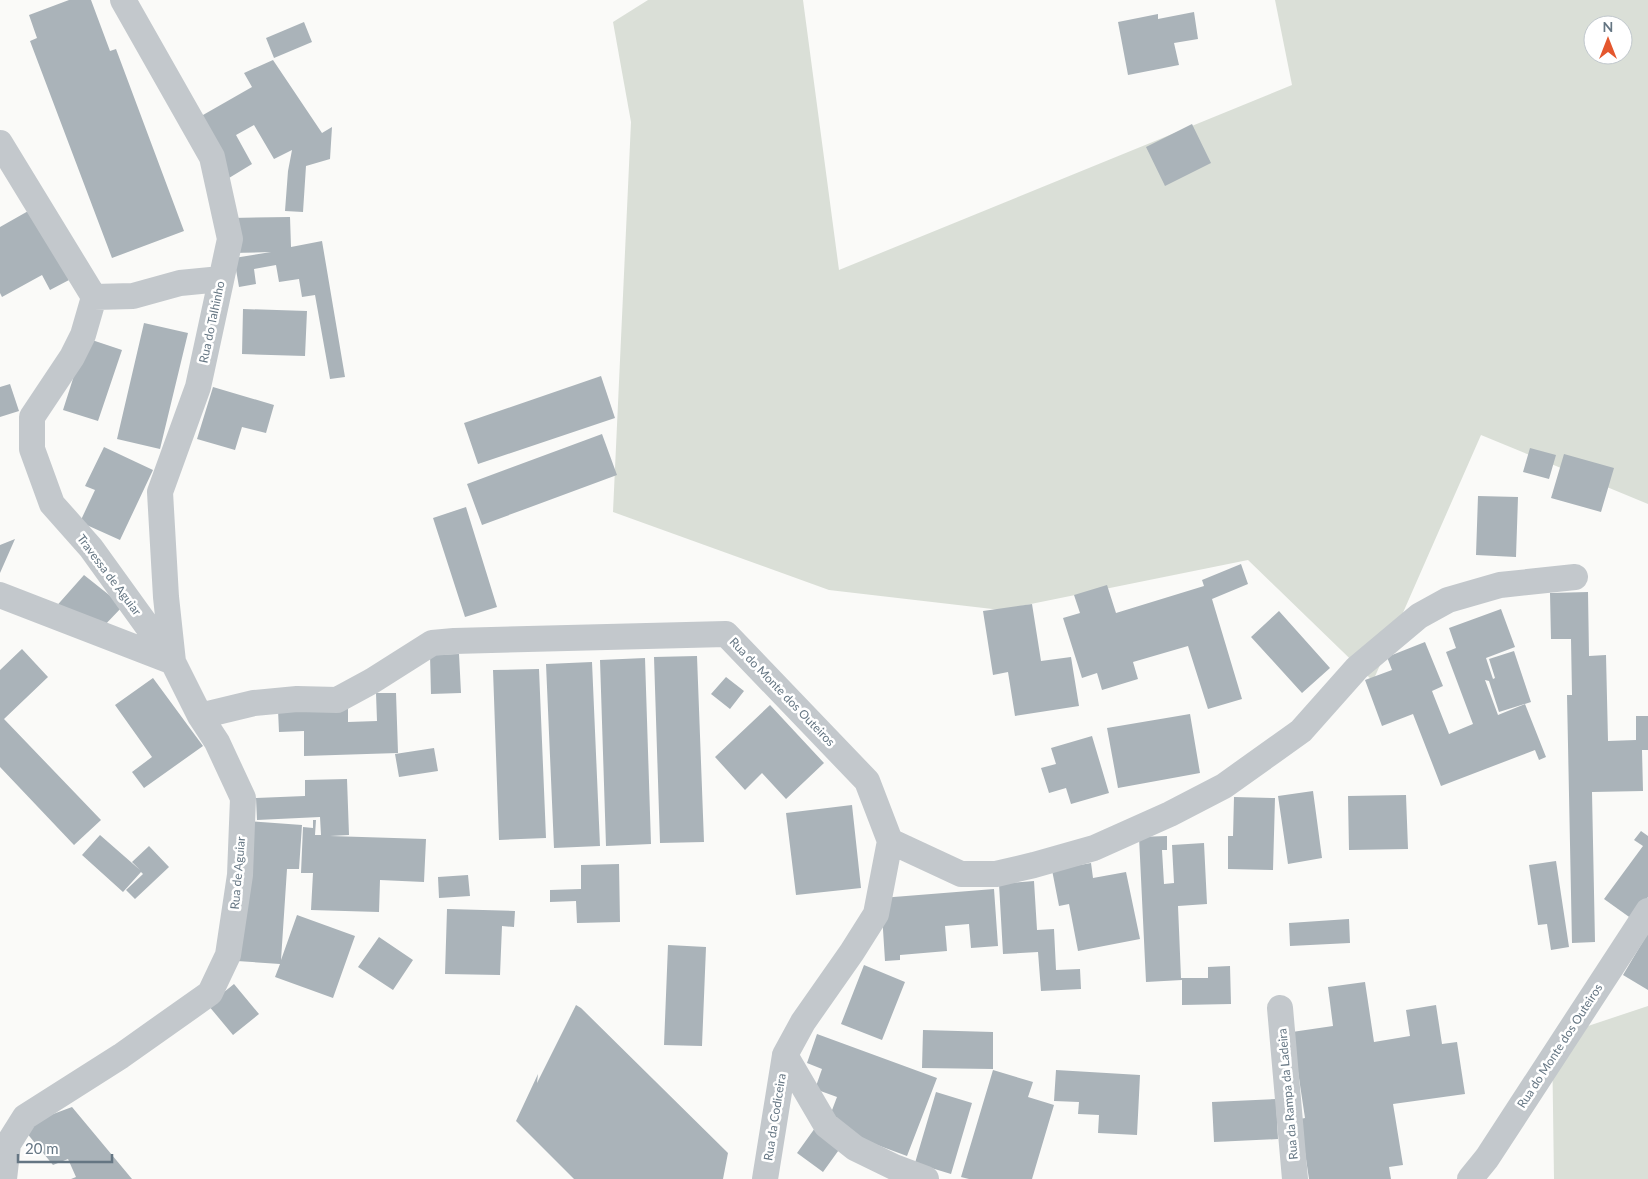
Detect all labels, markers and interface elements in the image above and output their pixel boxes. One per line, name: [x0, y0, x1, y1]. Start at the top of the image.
north arrow: [1583, 15, 1633, 65]
text: N: [1603, 18, 1613, 35]
street label: Rua do Talhinho: [195, 279, 228, 364]
street label: Travessa de Aguiar: [74, 531, 145, 619]
street label: Rua do Monte dos Outeiros: [727, 634, 838, 749]
street label: Rua de Aguiar: [227, 835, 248, 910]
street label: Rua do Monte dos Outeiros: [1514, 981, 1605, 1111]
street label: Rua da Rampa da Ladeira: [1274, 1028, 1301, 1160]
street label: Rua da Codiceira: [760, 1072, 789, 1162]
scale bar: [18, 1132, 111, 1164]
text: 20 m: [25, 1139, 59, 1157]

